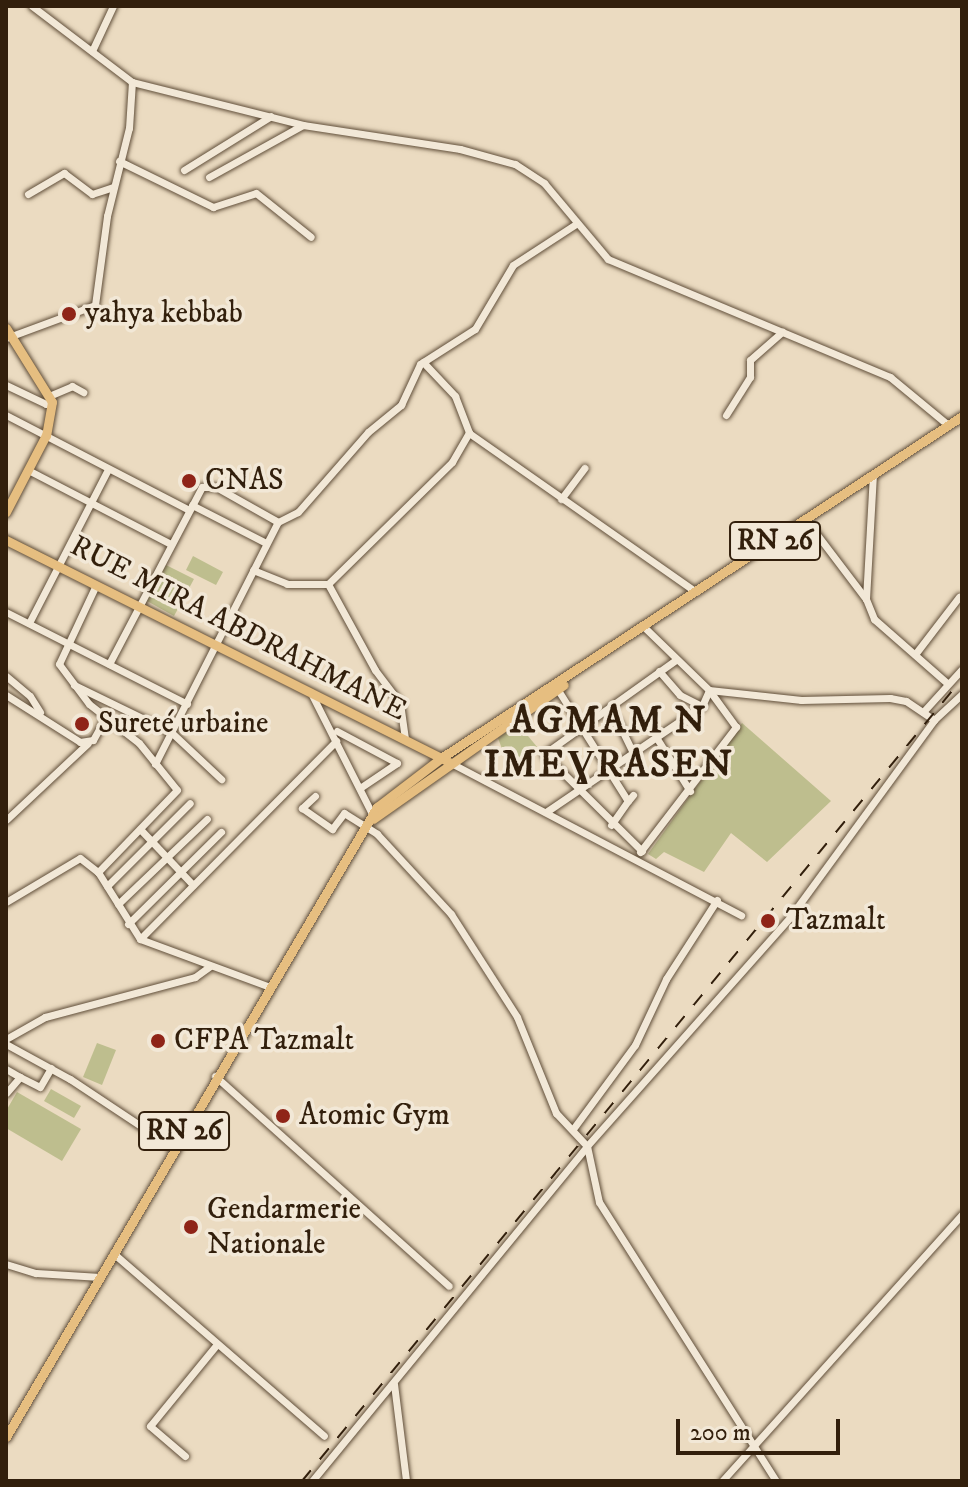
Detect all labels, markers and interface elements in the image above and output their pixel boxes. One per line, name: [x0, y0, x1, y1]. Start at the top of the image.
place label: yahya kebbab: [85, 296, 243, 332]
marker: yahya kebbab: [60, 305, 78, 323]
place label: CNAS: [205, 463, 284, 499]
marker: CNAS: [180, 472, 198, 490]
road number: RN 26: [729, 517, 821, 565]
street label: RUE MIRA ABDRAHMANE: [64, 528, 412, 730]
district label: AGMAM N IMEƔRASEN: [484, 699, 734, 788]
place label: Sureté urbaine: [98, 706, 268, 742]
marker: Sureté urbaine: [73, 715, 91, 733]
place label: Tazmalt: [786, 903, 886, 939]
marker: Tazmalt: [757, 910, 779, 932]
place label: CFPA Tazmalt: [174, 1023, 354, 1059]
marker: CFPA Tazmalt: [149, 1032, 167, 1050]
place label: Atomic Gym: [299, 1098, 450, 1134]
road number: RN 26: [138, 1107, 230, 1155]
marker: Atomic Gym: [274, 1107, 292, 1125]
place label: Gendarmerie Nationale: [207, 1192, 361, 1262]
marker: Gendarmerie Nationale: [182, 1218, 200, 1236]
scale bar: [680, 1403, 844, 1453]
text: 200 m: [690, 1418, 751, 1448]

